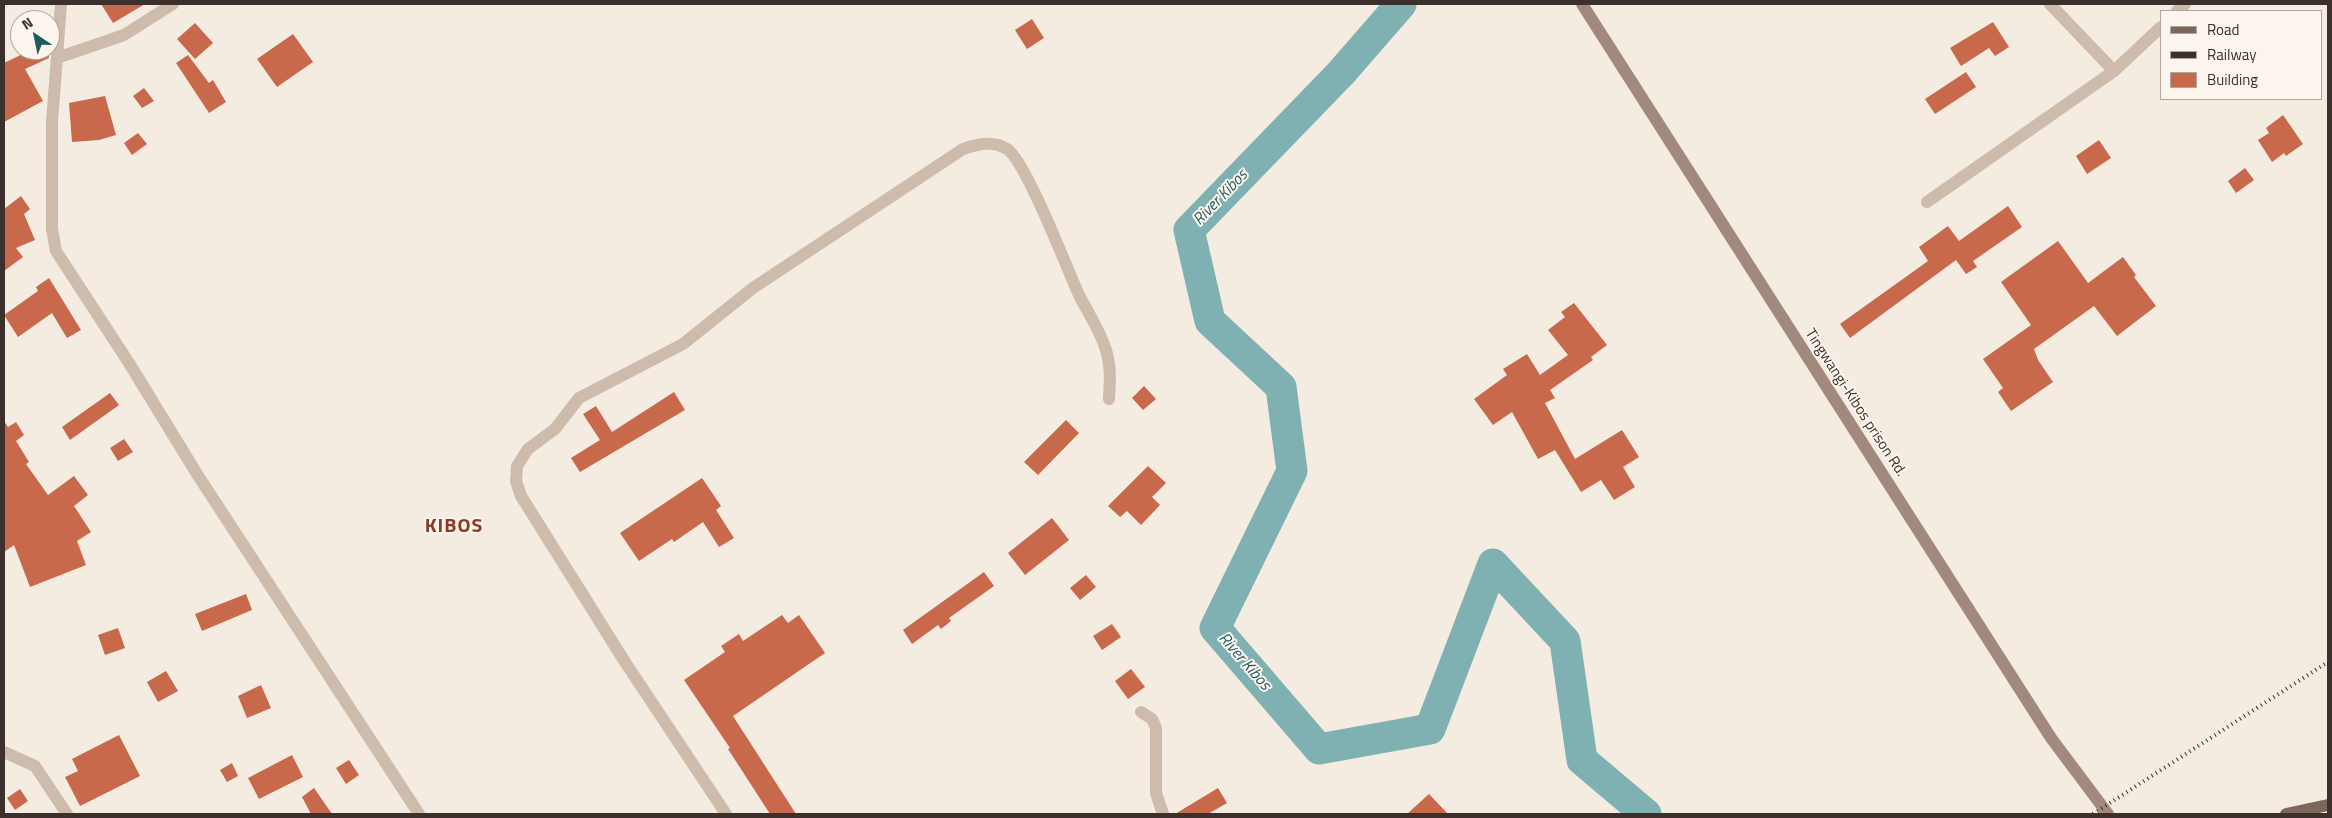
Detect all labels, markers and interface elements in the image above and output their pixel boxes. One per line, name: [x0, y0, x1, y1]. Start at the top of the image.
north arrow: [10, 10, 60, 60]
legend: [2160, 10, 2322, 100]
text: N: [17, 12, 37, 34]
text: Road: [2207, 18, 2239, 41]
text: Railway: [2207, 43, 2257, 66]
text: Building: [2207, 68, 2258, 91]
water label: River Kibos: [1190, 166, 1252, 230]
street label: Tingwangi-Kibos prison Rd.: [1801, 326, 1909, 480]
district label: KIBOS: [424, 515, 484, 539]
water label: River Kibos: [1214, 629, 1274, 695]

